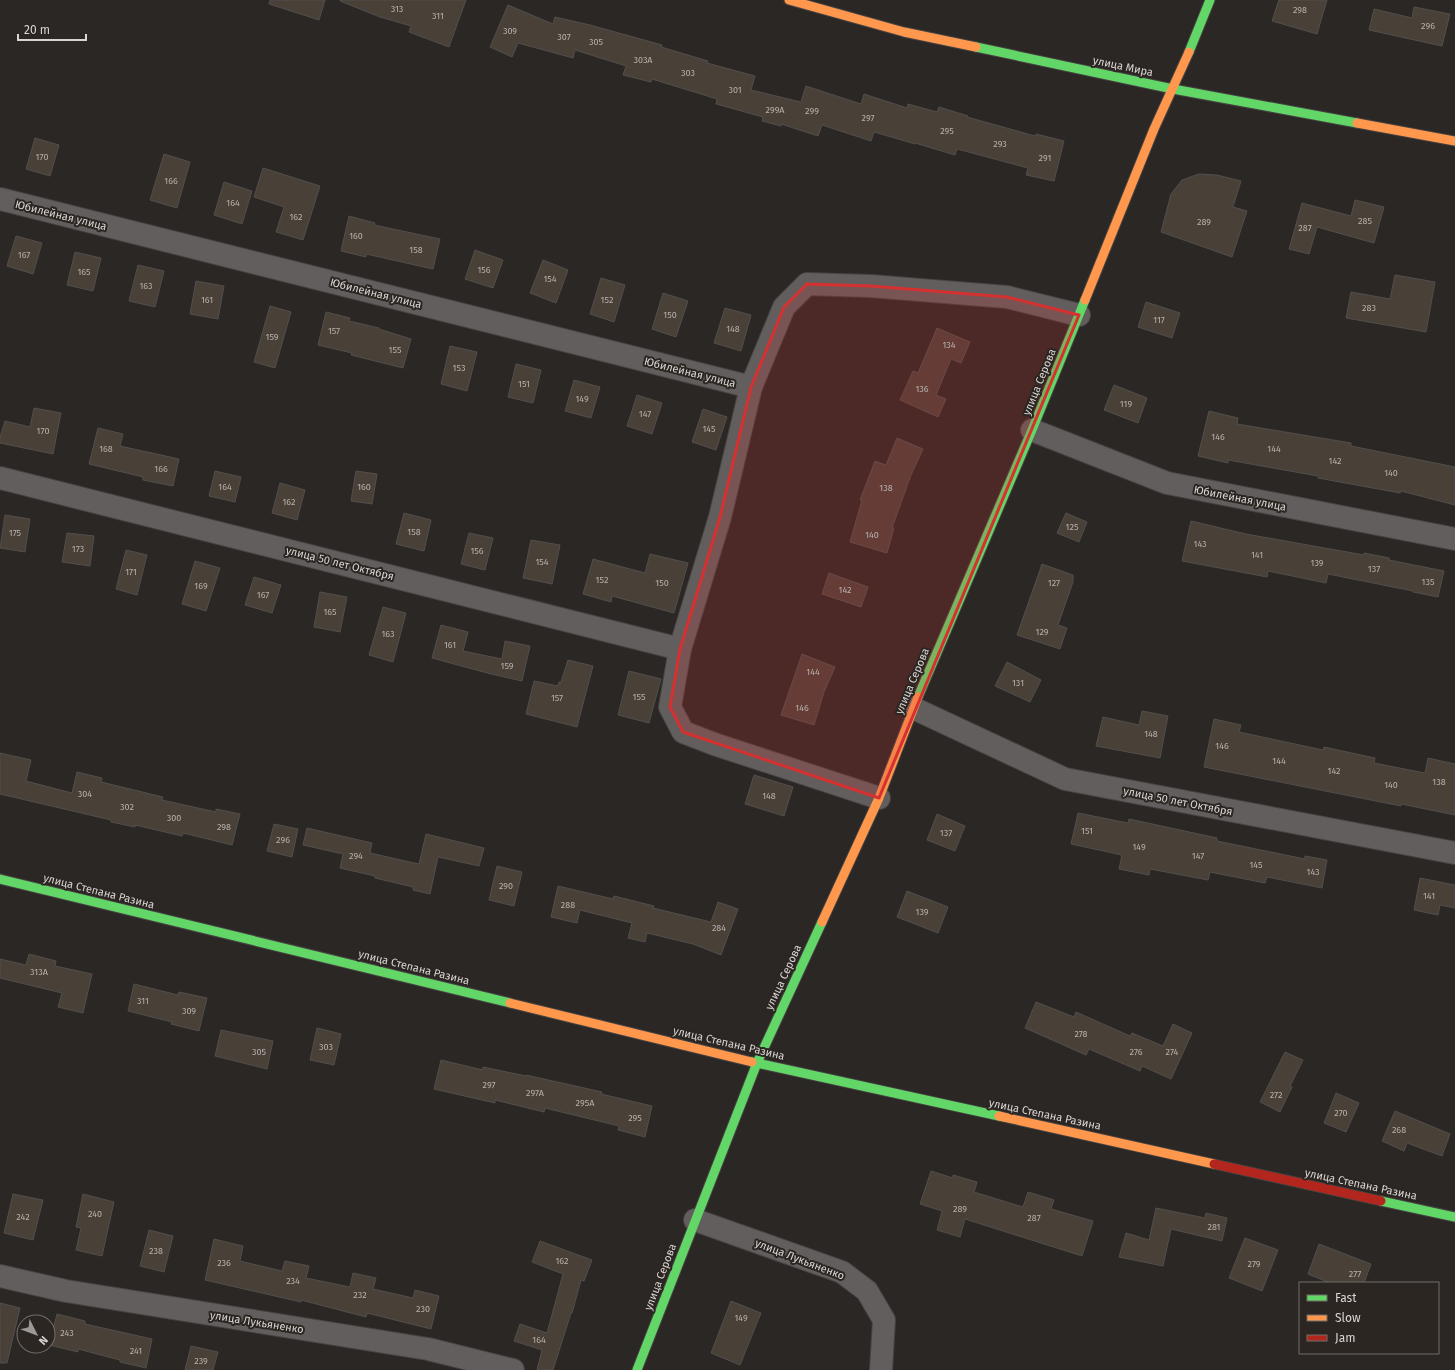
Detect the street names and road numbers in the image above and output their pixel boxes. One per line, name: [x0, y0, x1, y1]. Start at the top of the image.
street label: улица Мира: [1092, 54, 1154, 79]
street label: Юбилейная улица: [14, 198, 108, 233]
street label: Юбилейная улица: [329, 276, 423, 311]
street label: улица Серова: [1020, 347, 1059, 417]
street label: Юбилейная улица: [643, 355, 737, 390]
street label: Юбилейная улица: [1193, 483, 1287, 514]
street label: улица 50 лет Октября: [284, 544, 395, 583]
street label: улица Серова: [893, 646, 932, 716]
street label: улица 50 лет Октября: [1122, 785, 1234, 818]
street label: улица Степана Разина: [42, 871, 156, 912]
street label: улица Серова: [763, 942, 804, 1012]
street label: улица Степана Разина: [357, 947, 471, 988]
street label: улица Степана Разина: [672, 1024, 786, 1063]
street label: улица Степана Разина: [988, 1096, 1102, 1133]
street label: улица Степана Разина: [1304, 1166, 1418, 1203]
street label: улица Лукьяненко: [753, 1236, 846, 1283]
street label: улица Серова: [642, 1242, 679, 1312]
street label: улица Лукьяненко: [209, 1309, 305, 1336]

